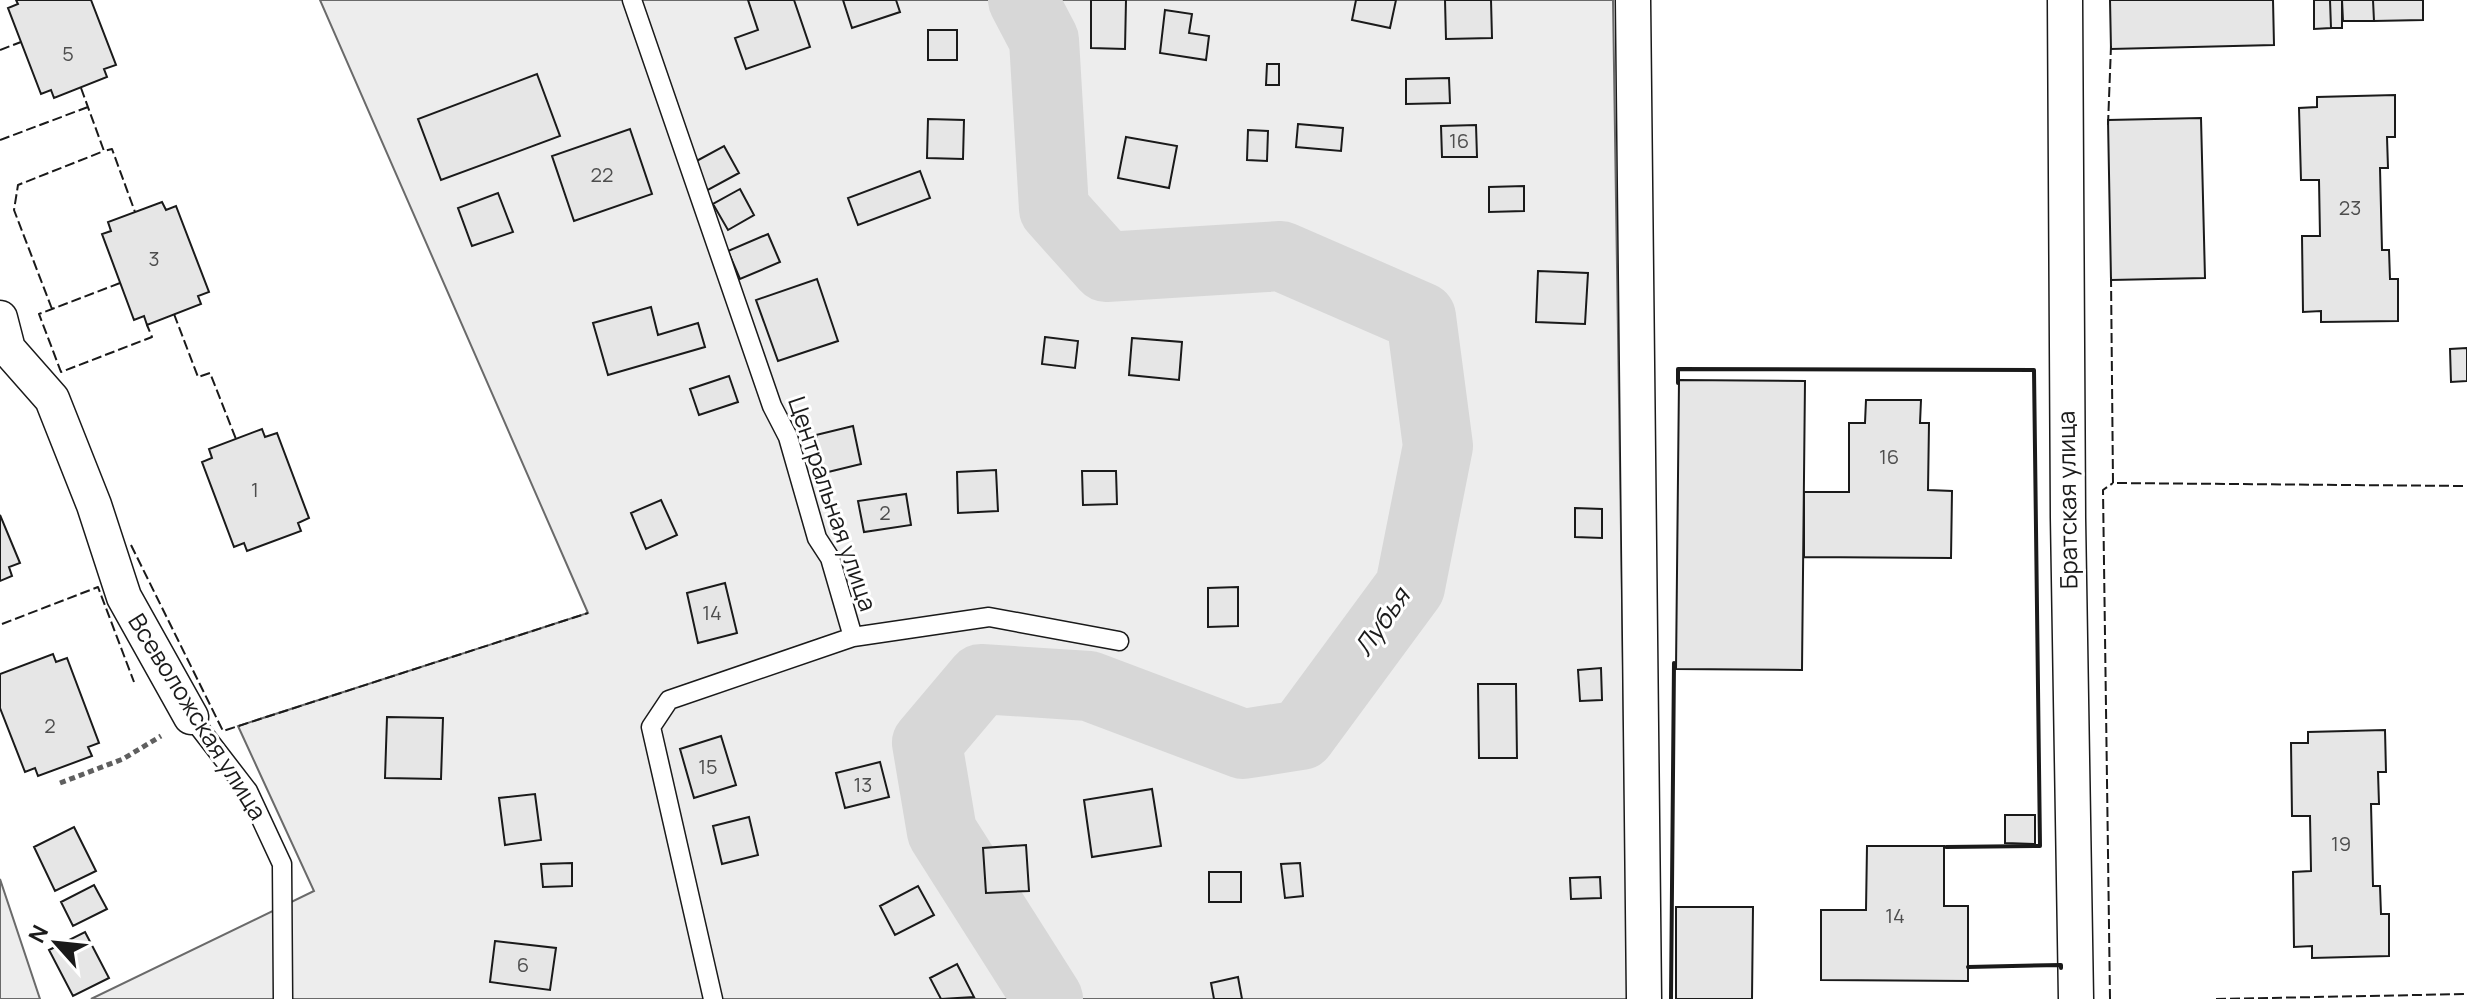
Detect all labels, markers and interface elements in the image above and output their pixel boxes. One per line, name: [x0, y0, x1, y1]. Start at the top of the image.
house number: 5: [62, 40, 74, 67]
house number: 16: [1449, 127, 1469, 154]
house number: 22: [591, 161, 613, 188]
house number: 23: [2339, 194, 2361, 221]
house number: 3: [148, 245, 160, 272]
street label: Центральная улица: [781, 392, 886, 615]
street label: Братская улица: [2048, 411, 2085, 589]
house number: 16: [1879, 443, 1899, 470]
house number: 1: [251, 476, 259, 503]
house number: 2: [879, 499, 891, 526]
water label: Лубья: [1345, 578, 1419, 663]
house number: 14: [702, 599, 722, 626]
street label: Всеволожская улица: [121, 607, 275, 826]
house number: 2: [44, 712, 56, 739]
house number: 15: [698, 753, 718, 780]
house number: 13: [854, 771, 872, 798]
house number: 19: [2331, 830, 2351, 857]
house number: 14: [1885, 902, 1905, 929]
north arrow: [16, 903, 96, 983]
text: N: [21, 920, 55, 948]
house number: 6: [517, 951, 529, 978]

